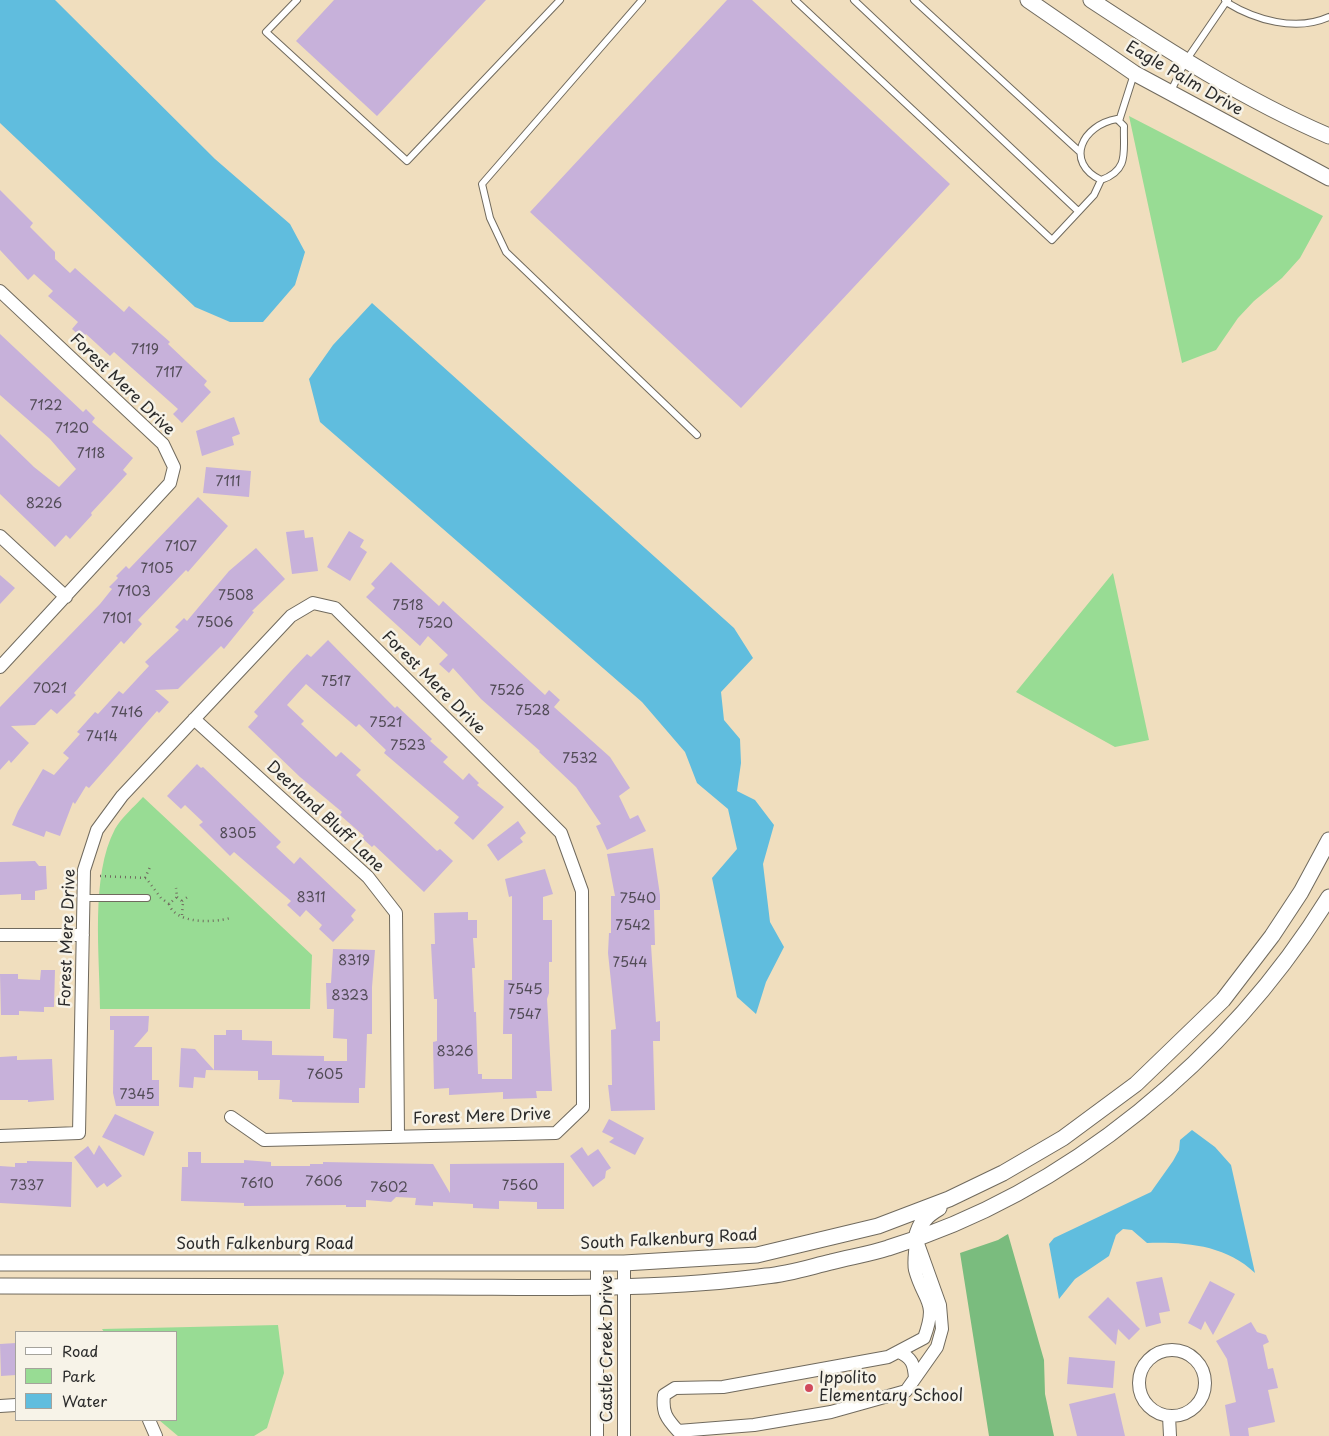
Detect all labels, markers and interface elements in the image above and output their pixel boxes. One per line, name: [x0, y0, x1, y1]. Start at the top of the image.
street label: Eagle Palm Drive: [1122, 38, 1246, 120]
street label: Forest Mere Drive: [66, 330, 178, 440]
house number: 7119: [131, 342, 159, 358]
house number: 7117: [155, 365, 183, 381]
house number: 7122: [29, 398, 63, 414]
house number: 7120: [55, 421, 89, 437]
house number: 7118: [77, 446, 105, 462]
house number: 7111: [216, 474, 240, 490]
house number: 8226: [26, 496, 62, 512]
house number: 7107: [165, 539, 197, 555]
house number: 7105: [141, 561, 173, 577]
house number: 7103: [117, 584, 151, 600]
house number: 7508: [218, 588, 254, 604]
house number: 7518: [392, 598, 424, 614]
house number: 7101: [102, 611, 132, 627]
house number: 7506: [197, 615, 233, 631]
house number: 7520: [417, 616, 453, 632]
street label: Forest Mere Drive: [377, 627, 489, 739]
house number: 7517: [321, 674, 351, 690]
house number: 7021: [33, 681, 67, 697]
house number: 7526: [489, 683, 525, 699]
house number: 7528: [516, 703, 550, 719]
house number: 7416: [111, 705, 143, 721]
house number: 7521: [370, 715, 402, 731]
house number: 7414: [86, 729, 118, 745]
house number: 7523: [390, 738, 426, 754]
house number: 7532: [562, 751, 598, 767]
street label: Deerland Bluff Lane: [262, 757, 388, 877]
house number: 8305: [220, 826, 256, 842]
street label: Forest Mere Drive: [56, 869, 80, 1007]
house number: 8311: [297, 890, 325, 906]
house number: 7540: [620, 891, 656, 907]
house number: 7542: [615, 918, 651, 934]
house number: 8319: [338, 953, 370, 969]
house number: 7544: [613, 955, 647, 971]
house number: 7545: [508, 982, 542, 998]
house number: 8323: [331, 988, 369, 1004]
house number: 7547: [509, 1007, 541, 1023]
house number: 8326: [436, 1044, 474, 1060]
house number: 7605: [307, 1067, 343, 1083]
house number: 7345: [119, 1087, 155, 1103]
street label: Forest Mere Drive: [413, 1105, 551, 1129]
house number: 7606: [305, 1174, 343, 1190]
house number: 7610: [240, 1176, 274, 1192]
house number: 7337: [10, 1178, 44, 1194]
house number: 7560: [502, 1178, 538, 1194]
house number: 7602: [370, 1180, 408, 1196]
street label: South Falkenburg Road: [580, 1226, 758, 1254]
street label: South Falkenburg Road: [176, 1235, 354, 1255]
street label: Castle Creek Drive: [598, 1275, 618, 1423]
legend: [15, 1331, 178, 1421]
text: Road: [62, 1339, 98, 1362]
text: Park: [62, 1364, 96, 1387]
place label: Ippolito Elementary School: [819, 1369, 963, 1407]
marker: Ippolito Elementary School: [803, 1382, 815, 1394]
text: Water: [62, 1389, 107, 1412]

